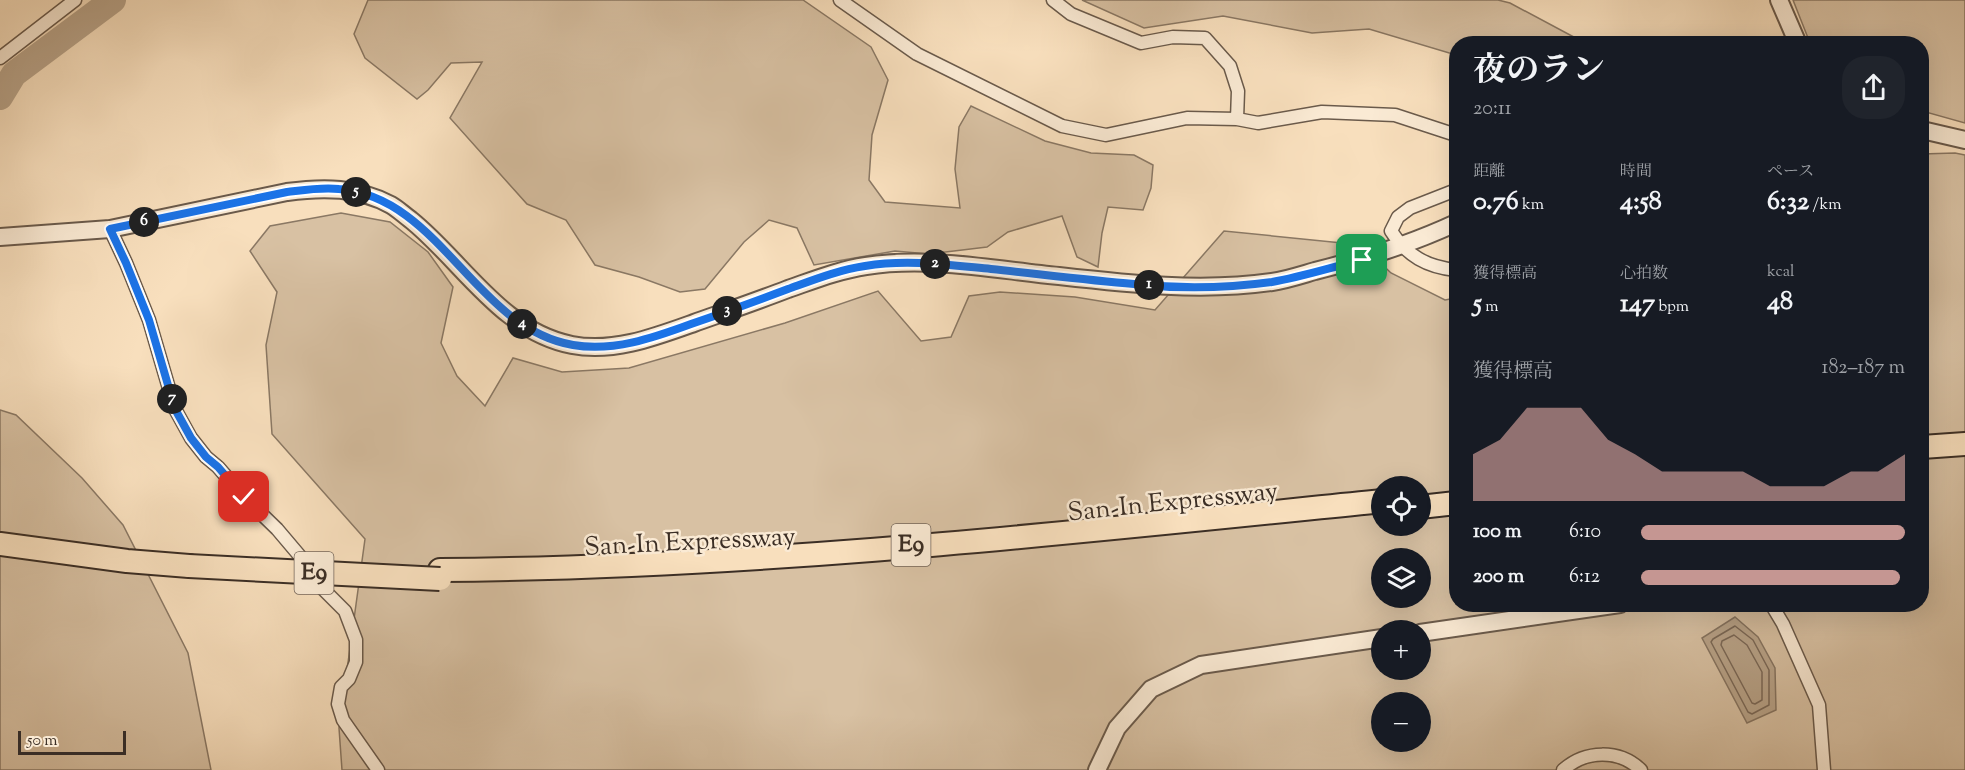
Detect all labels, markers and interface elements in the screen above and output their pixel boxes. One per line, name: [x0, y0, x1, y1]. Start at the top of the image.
text: 夜のラン: [1473, 48, 1605, 96]
button: share: [1842, 56, 1905, 119]
text: 20:11: [1473, 95, 1512, 124]
text: 距離: [1473, 161, 1505, 184]
text: 時間: [1620, 161, 1652, 184]
text: ペース: [1767, 161, 1814, 184]
pin: 5: [341, 177, 371, 207]
text: 5: [353, 180, 359, 203]
text: 0.76: [1473, 184, 1519, 221]
text: 4:58: [1620, 184, 1662, 221]
text: 6:32: [1767, 184, 1809, 221]
text: km: [1519, 194, 1544, 217]
text: /km: [1809, 194, 1841, 217]
pin: 6: [129, 207, 159, 237]
text: 6: [140, 210, 148, 233]
pin: [1336, 234, 1387, 285]
icon: arrive: [1345, 243, 1378, 276]
pin: 2: [920, 249, 950, 279]
text: 2: [931, 252, 939, 275]
text: kcal: [1767, 261, 1795, 284]
text: 獲得標高: [1473, 263, 1537, 286]
text: 心拍数: [1620, 263, 1668, 286]
pin: 1: [1134, 270, 1164, 300]
text: 1: [1146, 273, 1152, 296]
text: 48: [1767, 284, 1793, 321]
text: 5: [1473, 286, 1482, 323]
text: 147: [1620, 286, 1655, 323]
pin: 3: [712, 296, 742, 326]
text: m: [1482, 296, 1499, 319]
text: bpm: [1655, 296, 1689, 319]
text: 3: [724, 299, 730, 322]
pin: 4: [507, 309, 537, 339]
text: 4: [518, 312, 526, 335]
text: 182–187 m: [1822, 354, 1905, 383]
text: 獲得標高: [1473, 358, 1553, 387]
pin: 7: [157, 384, 187, 414]
text: 7: [168, 387, 176, 410]
pin: [218, 471, 269, 522]
street label: San-In Expressway: [1066, 474, 1280, 532]
map controls: [1371, 476, 1431, 752]
button: locate: [1371, 476, 1431, 536]
icon: check: [227, 480, 260, 513]
text: 100 m: [1473, 518, 1522, 547]
text: 6:10: [1569, 518, 1601, 547]
street label: San-In Expressway: [584, 519, 797, 567]
road number: E9: [892, 524, 930, 566]
button: layers: [1371, 548, 1431, 608]
road number: E9: [294, 552, 334, 594]
text: 200 m: [1473, 563, 1524, 592]
text: 6:12: [1569, 563, 1600, 592]
button: +: [1371, 620, 1431, 680]
button: −: [1371, 692, 1431, 752]
scale bar: [18, 728, 126, 756]
text: 50 m: [27, 730, 58, 753]

